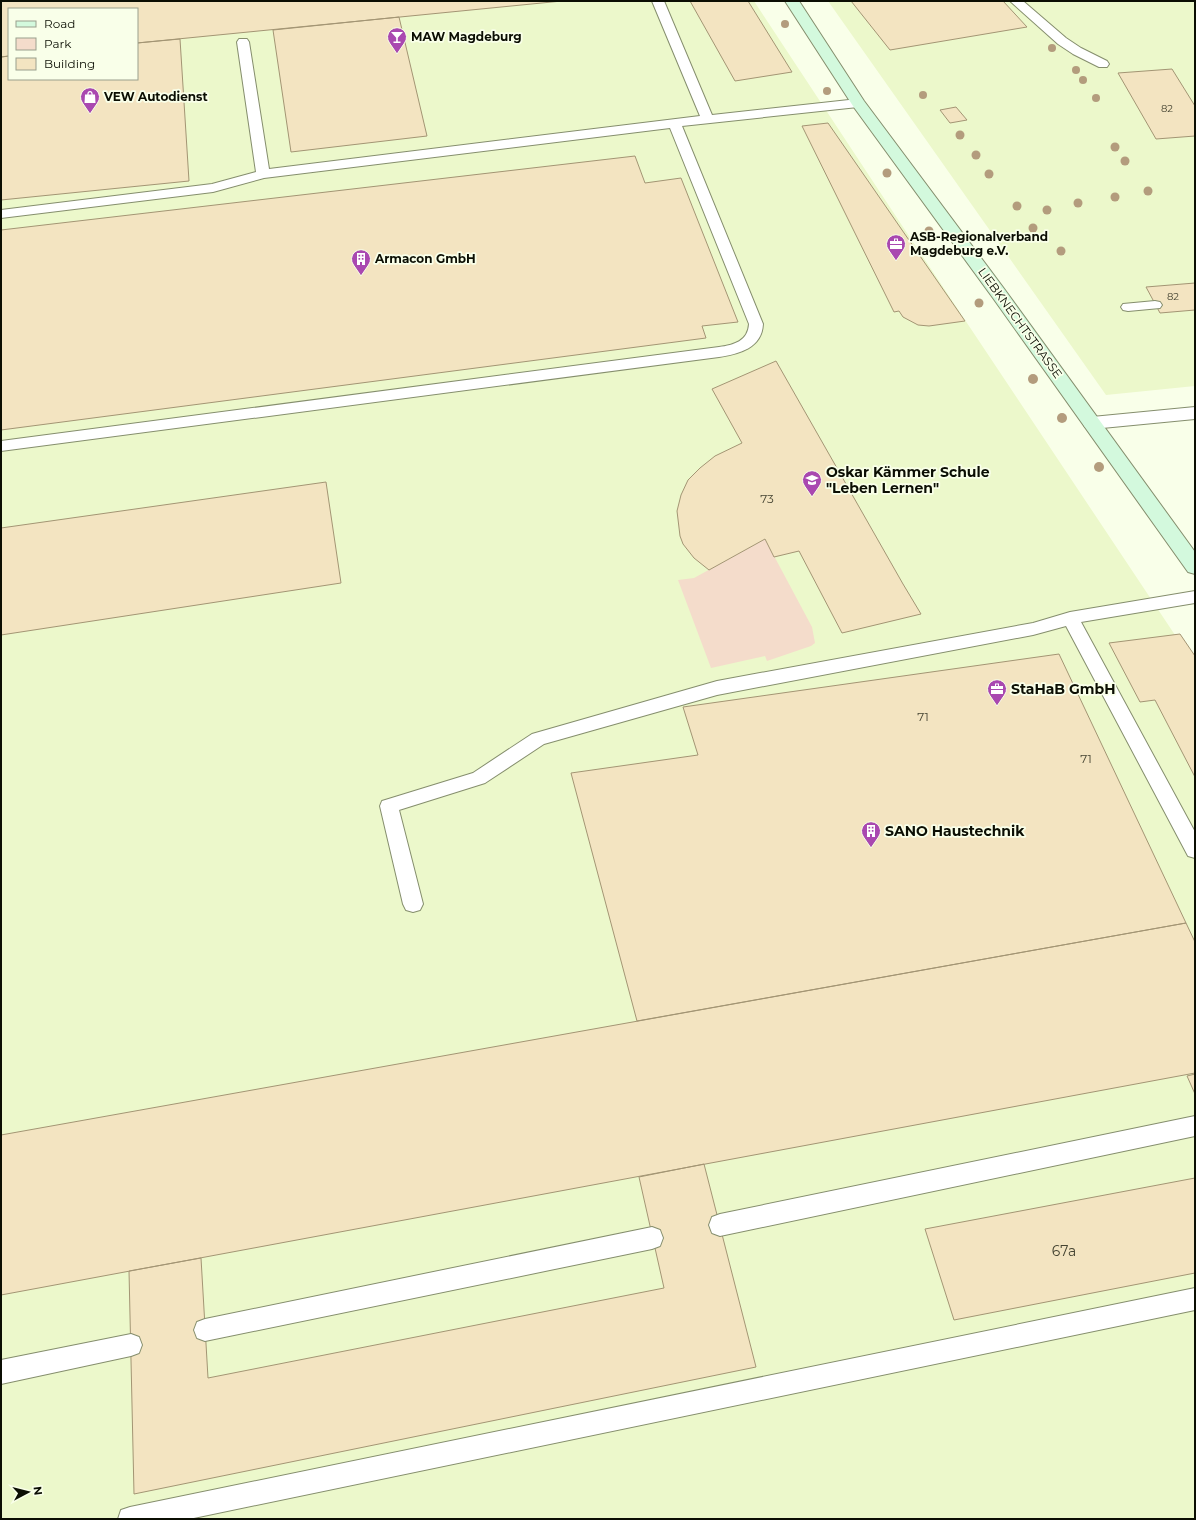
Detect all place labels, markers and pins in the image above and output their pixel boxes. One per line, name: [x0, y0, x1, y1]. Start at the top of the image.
bar icon: MAW Magdeburg: [386, 26, 408, 54]
place label: MAW Magdeburg: [411, 29, 522, 44]
shop icon: VEW Autodienst: [79, 86, 101, 114]
place label: VEW Autodienst: [103, 89, 208, 104]
place label: ASB-Regionalverband Magdeburg e.V.: [909, 229, 1048, 258]
office icon: ASB-Regionalverband Magdeburg e.V.: [885, 233, 907, 261]
building icon: Armacon GmbH: [350, 248, 372, 276]
place label: Armacon GmbH: [374, 251, 476, 266]
place label: Oskar Kämmer Schule "Leben Lernen": [826, 463, 990, 497]
school or university icon: Oskar Kämmer Schule "Leben Lernen": [801, 469, 823, 497]
office icon: StaHaB GmbH: [986, 678, 1008, 706]
place label: StaHaB GmbH: [1011, 680, 1115, 698]
building icon: SANO Haustechnik: [860, 820, 882, 848]
place label: SANO Haustechnik: [885, 822, 1025, 840]

